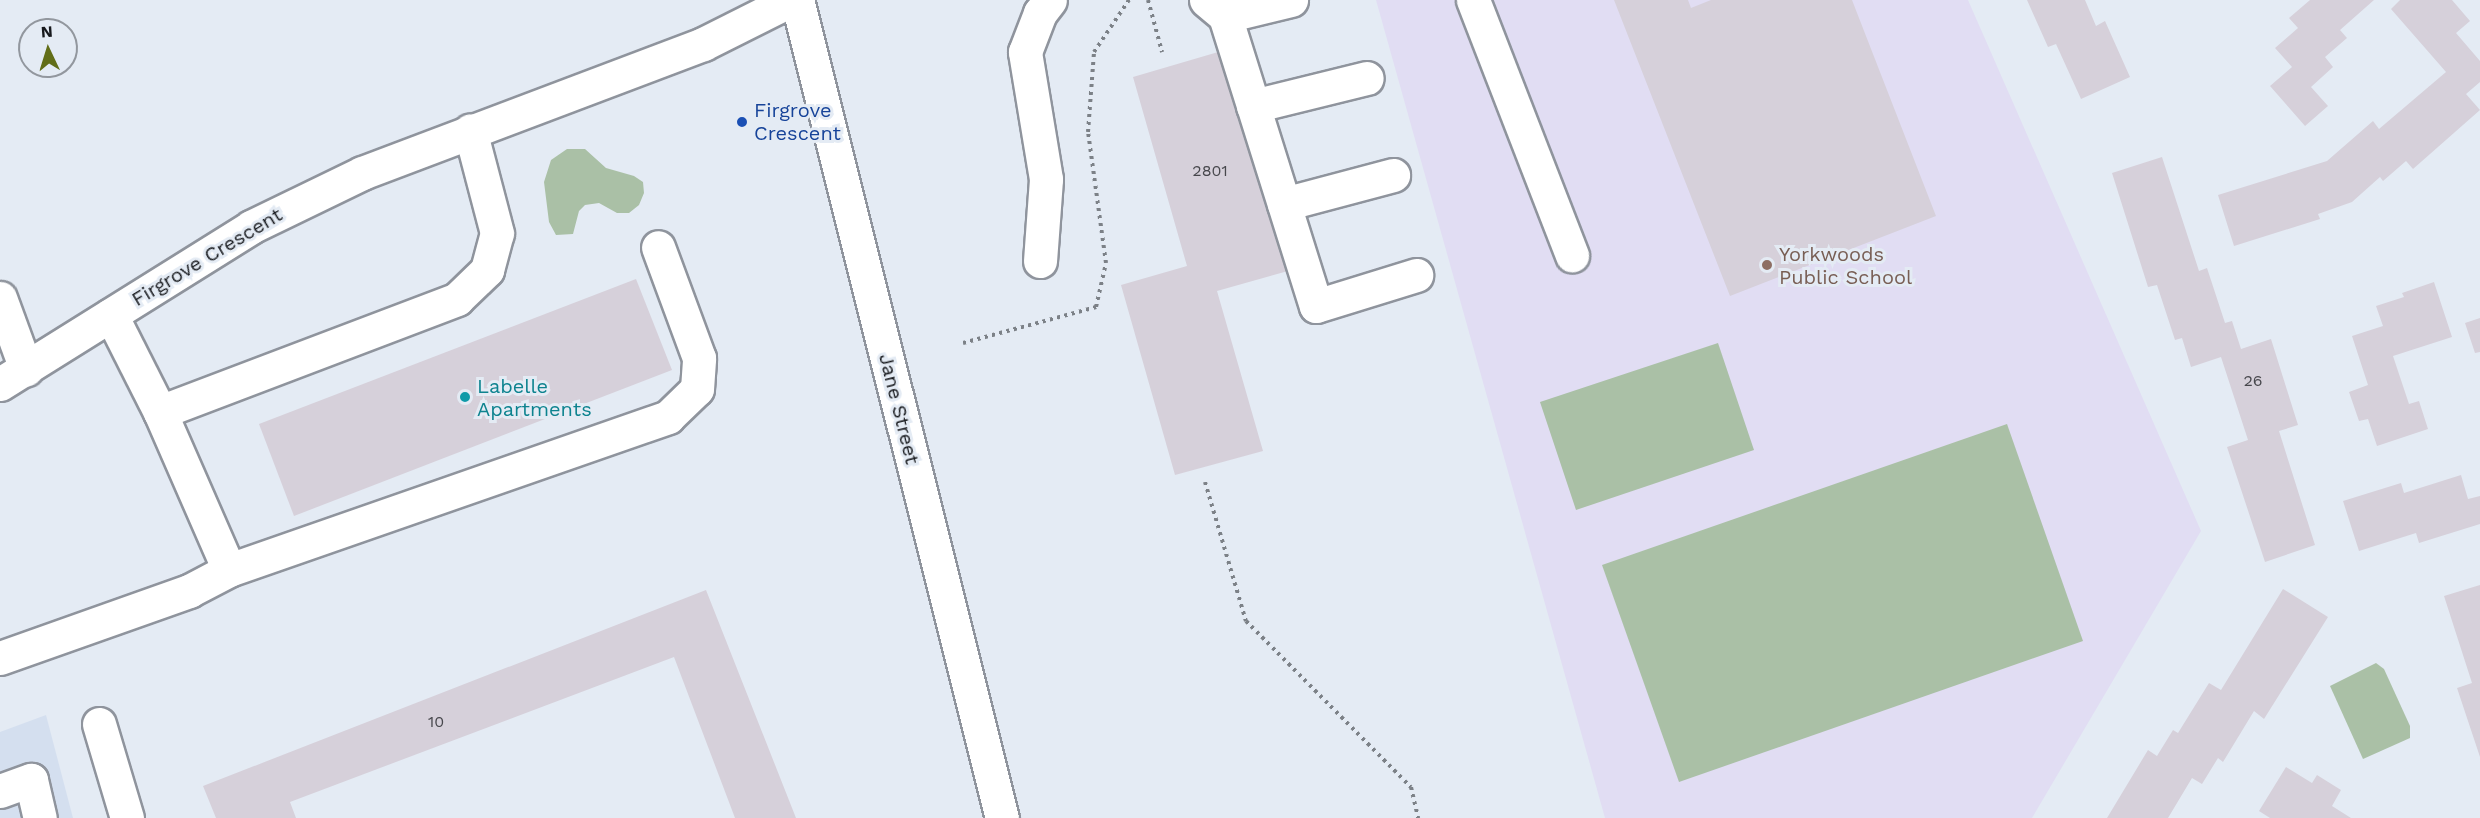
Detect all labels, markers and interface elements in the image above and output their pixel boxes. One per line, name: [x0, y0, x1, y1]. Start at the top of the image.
north arrow: [18, 18, 78, 78]
text: N: [40, 22, 53, 41]
place label: Firgrove Crescent: [754, 98, 841, 145]
marker: Firgrove Crescent: [735, 115, 749, 129]
house number: 2801: [1192, 161, 1228, 181]
street label: Firgrove Crescent: [127, 203, 287, 311]
place label: Yorkwoods Public School: [1779, 242, 1912, 289]
marker: Yorkwoods Public School: [1760, 258, 1774, 272]
street label: Jane Street: [874, 351, 924, 467]
house number: 26: [2243, 371, 2263, 391]
place label: Labelle Apartments: [477, 374, 592, 421]
marker: Labelle Apartments: [458, 390, 472, 404]
house number: 10: [428, 712, 444, 732]

